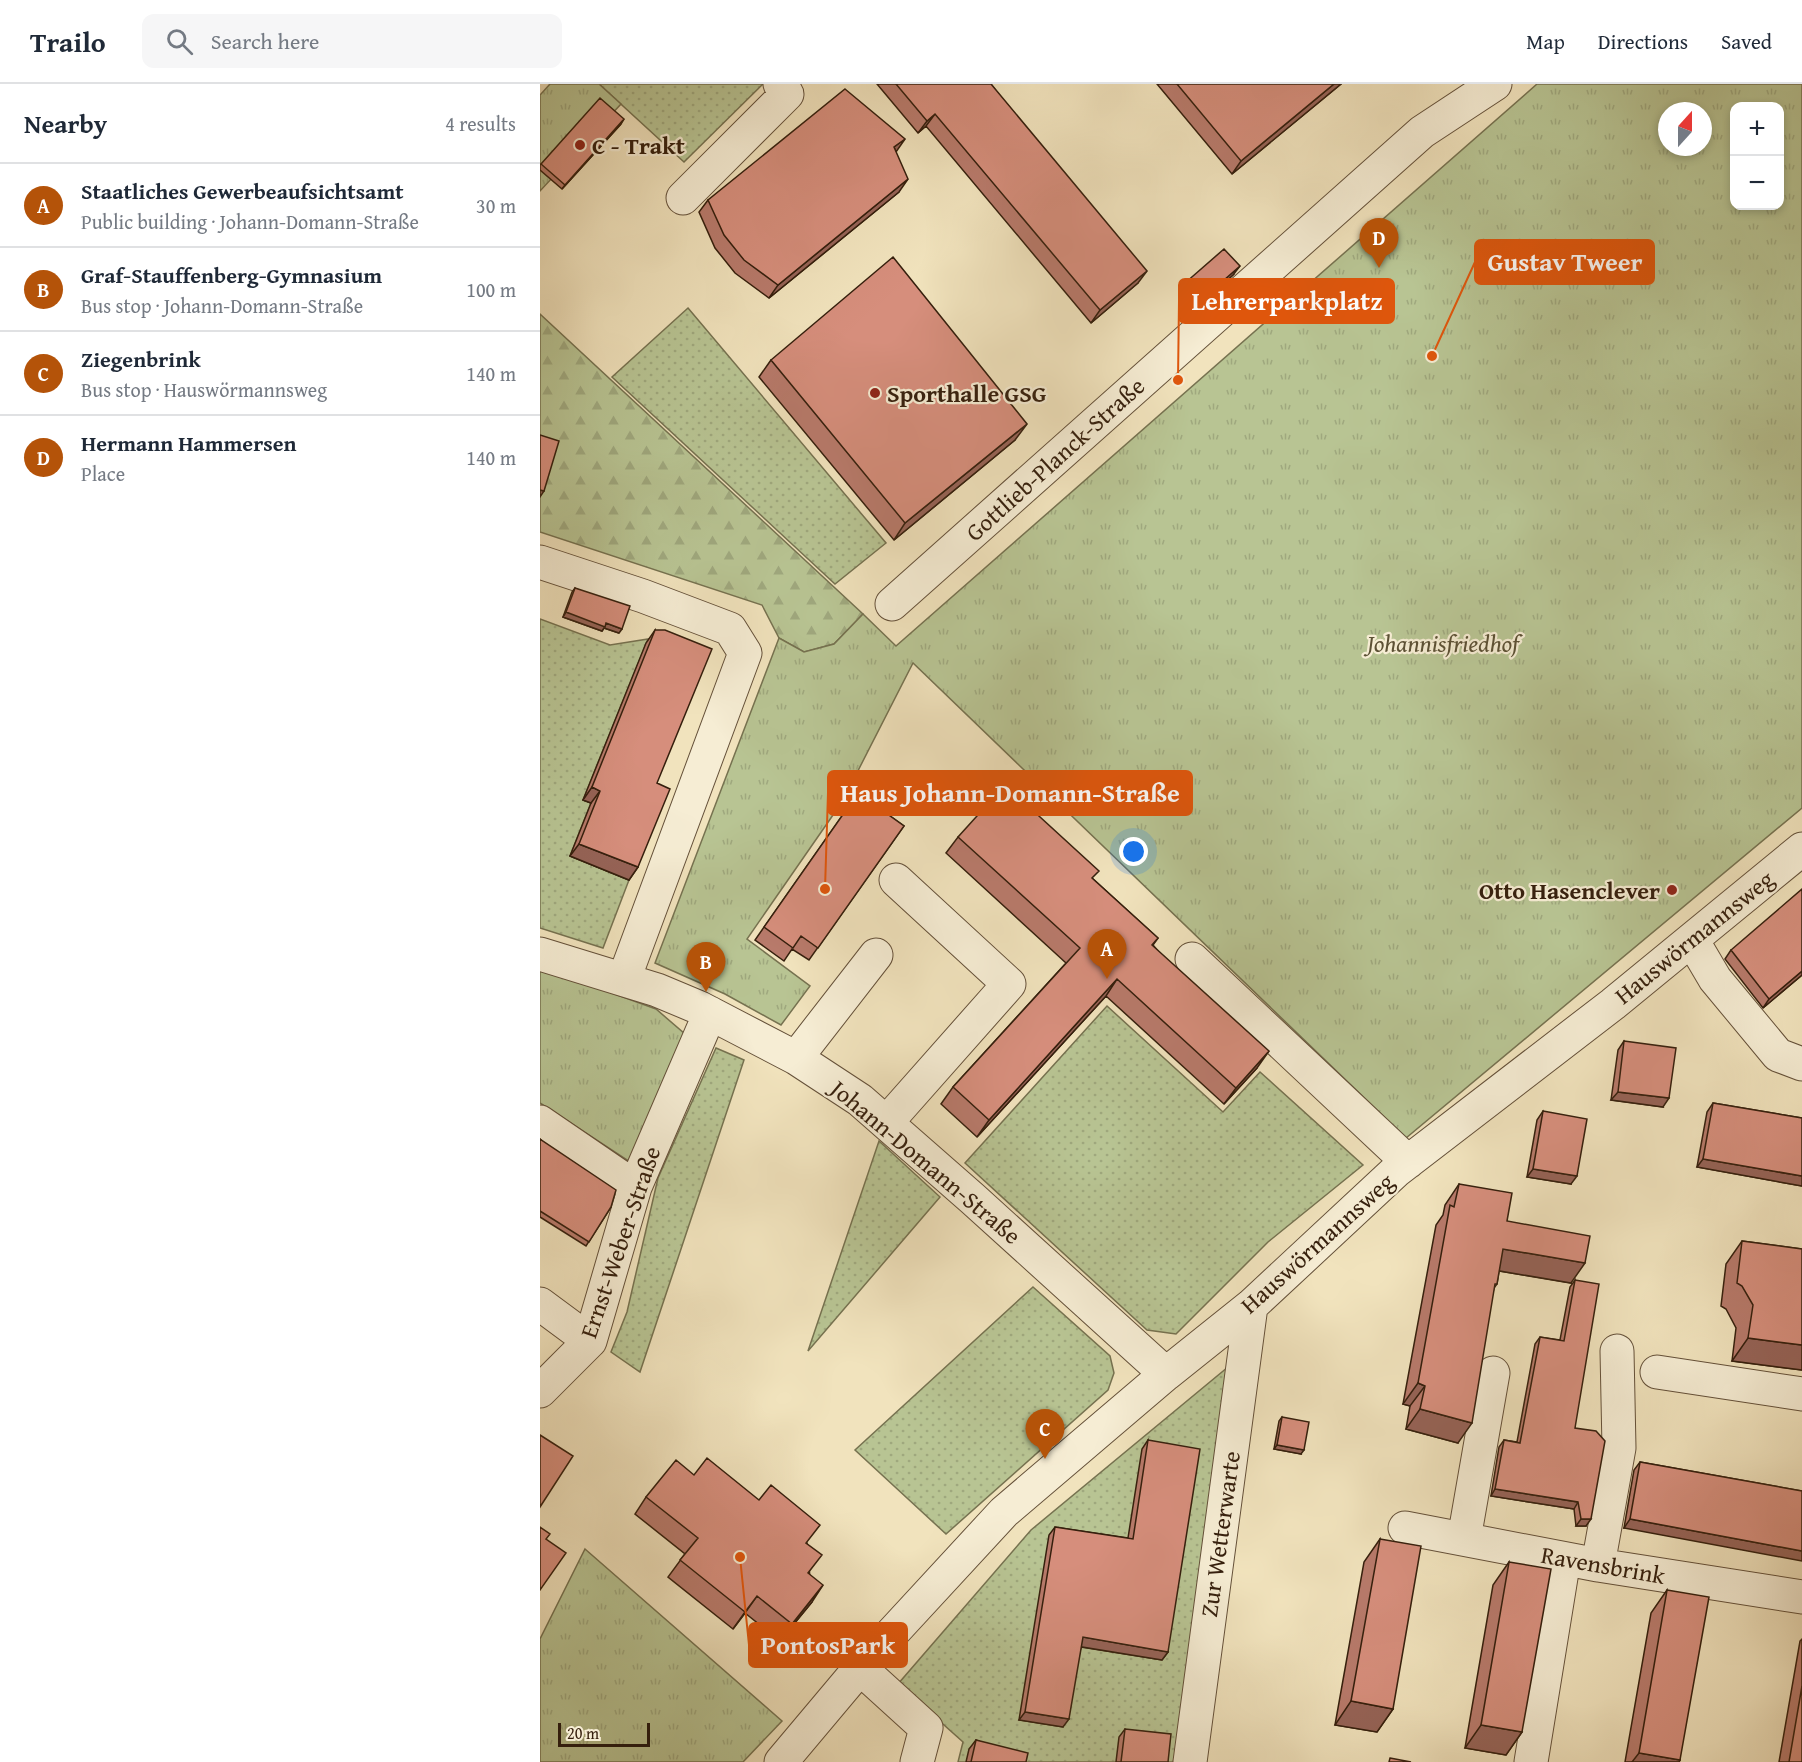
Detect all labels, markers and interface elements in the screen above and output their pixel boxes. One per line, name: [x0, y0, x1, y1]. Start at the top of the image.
search box: [142, 14, 562, 68]
text: Trailo: [30, 21, 106, 62]
icon: search: [163, 25, 196, 58]
text: Search here: [211, 25, 319, 57]
text: Map: [1526, 26, 1565, 57]
text: Directions: [1598, 26, 1688, 57]
text: Saved: [1721, 26, 1772, 57]
north arrow: [1658, 102, 1712, 156]
map controls: [1730, 102, 1784, 210]
button: +: [1730, 102, 1784, 156]
text: Nearby: [24, 104, 107, 143]
text: 4 results: [445, 109, 516, 138]
place label: C - Trakt: [592, 128, 685, 163]
marker: C - Trakt: [573, 138, 587, 152]
button: −: [1730, 156, 1784, 210]
text: Staatliches Gewerbeaufsichtsamt: [81, 175, 404, 207]
text: A: [37, 191, 50, 220]
text: 30 m: [476, 191, 516, 220]
text: Public building · Johann-Domann-Straße: [81, 207, 419, 236]
pin: D: [1360, 218, 1398, 268]
callout: Gustav Tweer: [1475, 240, 1654, 284]
text: Gustav Tweer: [1488, 242, 1642, 281]
text: Graf-Stauffenberg-Gymnasium: [81, 259, 382, 291]
text: B: [37, 275, 50, 304]
text: 100 m: [466, 275, 516, 304]
callout: Lehrerparkplatz: [1179, 279, 1394, 323]
text: Lehrerparkplatz: [1191, 281, 1383, 320]
text: Bus stop · Johann-Domann-Straße: [81, 291, 363, 320]
text: Ziegenbrink: [81, 343, 201, 375]
text: C: [38, 359, 49, 388]
text: 140 m: [466, 359, 516, 388]
street label: Gottlieb-Planck-Straße: [958, 369, 1152, 549]
text: Bus stop · Hauswörmannsweg: [81, 375, 327, 404]
place label: Sporthalle GSG: [887, 376, 1047, 411]
marker: Sporthalle GSG: [868, 386, 882, 400]
text: Hermann Hammersen: [81, 427, 297, 459]
text: D: [37, 443, 50, 472]
text: 140 m: [466, 443, 516, 472]
text: Place: [81, 459, 125, 488]
park label: Johannisfriedhof: [1363, 626, 1524, 661]
callout: Haus Johann-Domann-Straße: [828, 771, 1192, 815]
text: Haus Johann-Domann-Straße: [840, 773, 1180, 812]
your location: [1119, 837, 1148, 866]
street label: Hauswörmannsweg: [1607, 862, 1781, 1012]
place label: Otto Hasenclever: [1479, 873, 1660, 908]
marker: Otto Hasenclever: [1665, 883, 1679, 897]
pin: A: [1088, 930, 1126, 979]
pin: B: [686, 942, 726, 992]
street label: Johann-Domann-Straße: [821, 1070, 1029, 1252]
street label: Ernst-Weber-Straße: [571, 1141, 669, 1343]
street label: Hauswörmannsweg: [1232, 1164, 1402, 1322]
pin: C: [1026, 1410, 1064, 1459]
street label: Zur Wetterwarte: [1191, 1449, 1249, 1619]
street label: Ravensbrink: [1538, 1537, 1668, 1593]
callout: PontosPark: [749, 1623, 907, 1667]
text: PontosPark: [761, 1625, 895, 1664]
scale bar: [558, 1720, 650, 1748]
text: 20 m: [567, 1721, 599, 1745]

